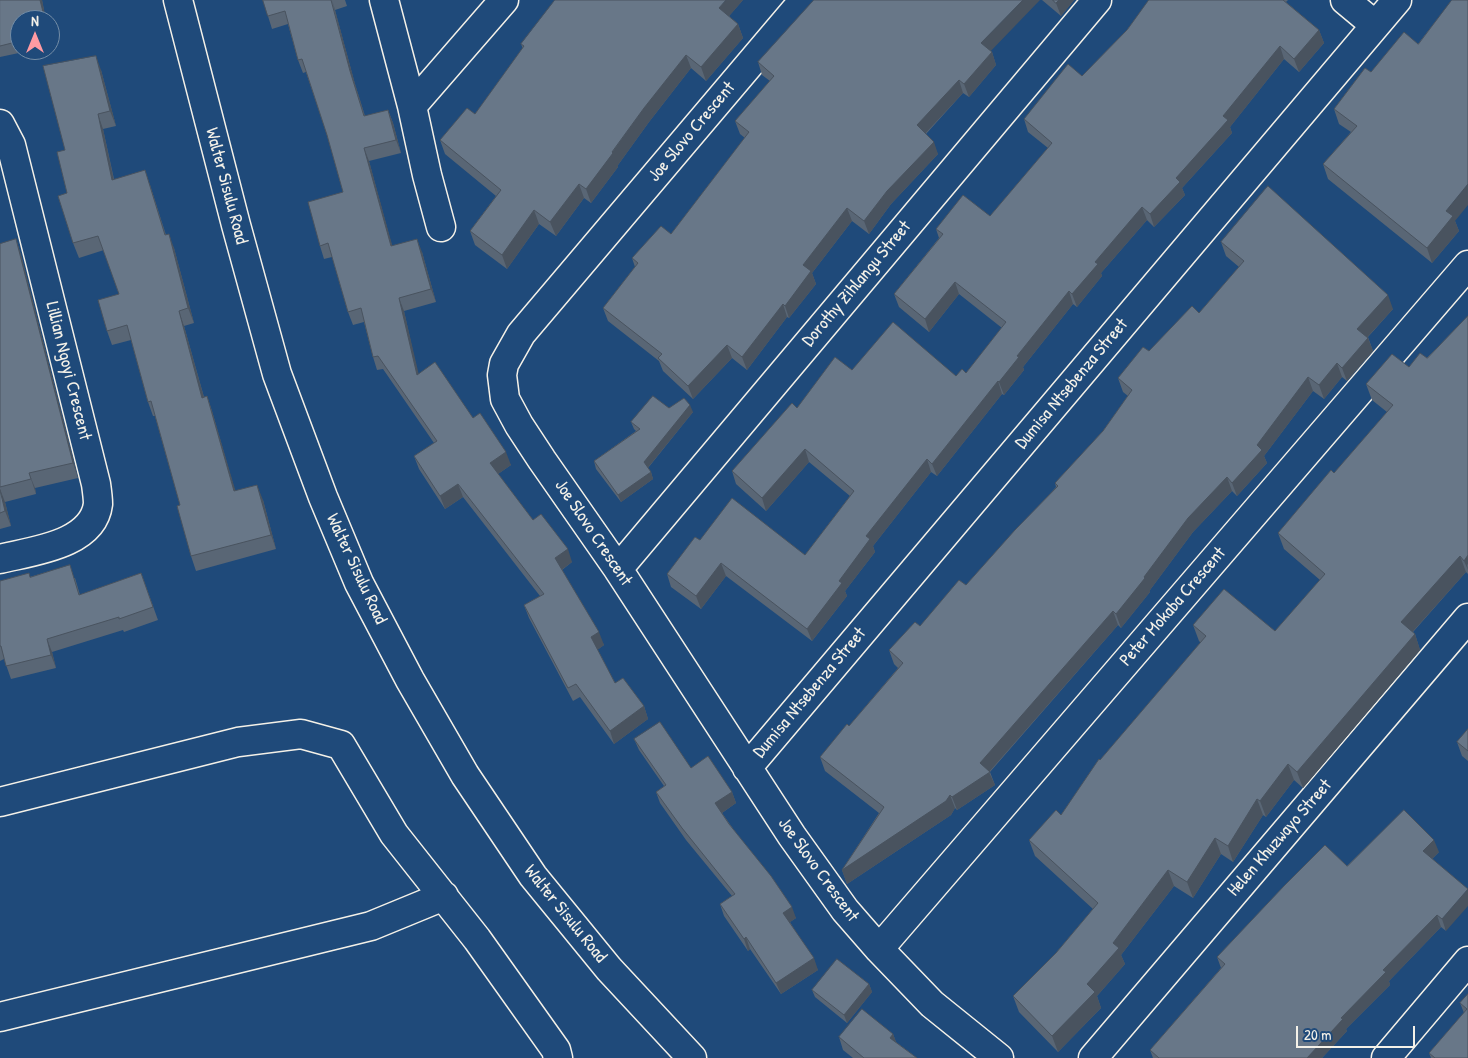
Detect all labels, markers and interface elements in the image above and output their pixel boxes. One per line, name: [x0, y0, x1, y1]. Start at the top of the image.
north arrow: [10, 10, 60, 60]
text: N: [31, 11, 39, 30]
street label: Joe Slovo Crescent: [644, 78, 740, 186]
street label: Walter Sisulu Road: [200, 126, 252, 246]
street label: Dorothy Zihlangu Street: [798, 217, 916, 351]
street label: Lillian Ngoyi Crescent: [40, 300, 96, 442]
street label: Dumisa Ntsebenza Street: [1011, 314, 1133, 454]
street label: Joe Slovo Crescent: [550, 476, 636, 590]
street label: Walter Sisulu Road: [321, 510, 391, 628]
street label: Peter Mokaba Crescent: [1115, 543, 1231, 671]
street label: Dumisa Ntsebenza Street: [749, 623, 871, 763]
street label: Helen Khuzwayo Street: [1223, 775, 1337, 901]
street label: Joe Slovo Crescent: [773, 814, 863, 926]
street label: Walter Sisulu Road: [519, 861, 611, 967]
scale bar: [1298, 1016, 1417, 1048]
text: 20 m: [1304, 1024, 1331, 1045]

